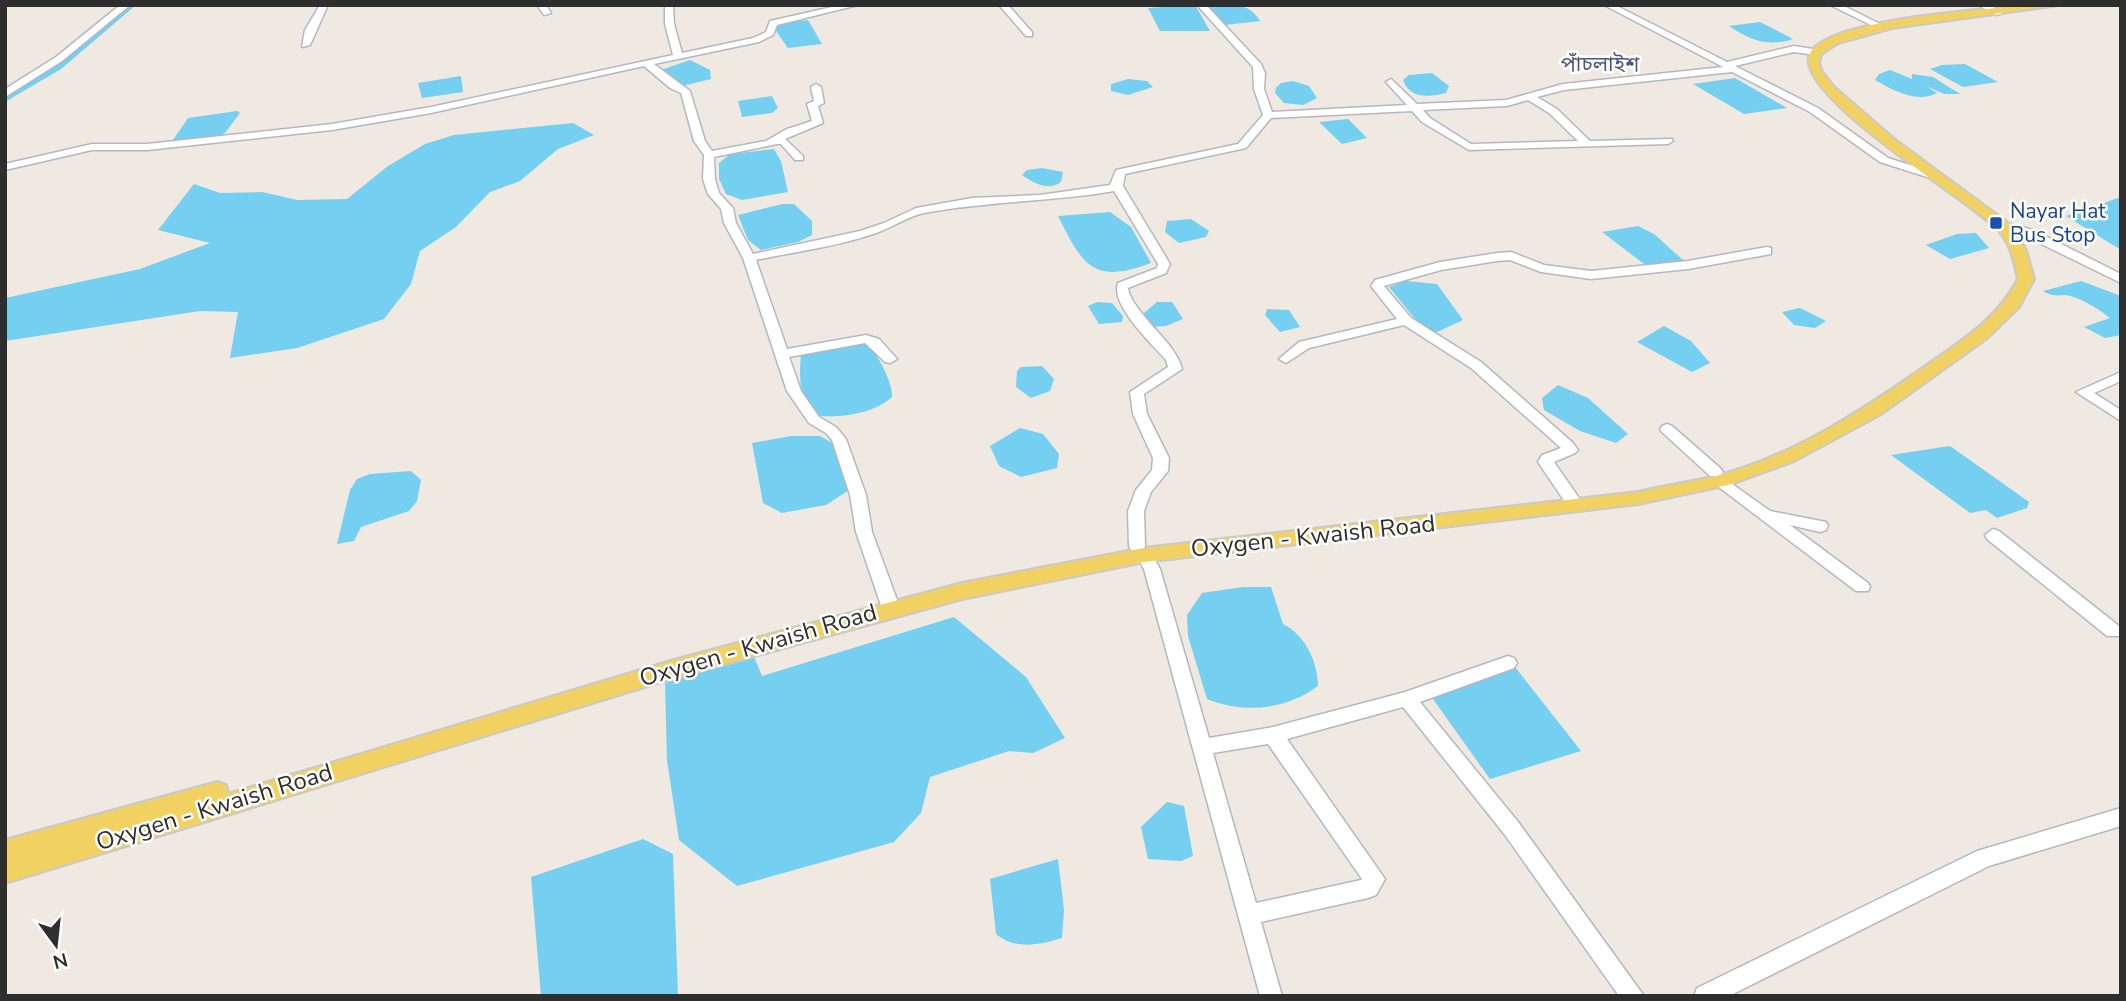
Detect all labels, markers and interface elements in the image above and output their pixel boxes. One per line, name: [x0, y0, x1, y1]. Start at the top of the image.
district label: পাঁচলাইশ: [1561, 50, 1640, 78]
place label: Nayar Hat Bus Stop: [2010, 197, 2106, 249]
marker: Nayar Hat Bus Stop: [1988, 215, 2004, 231]
street label: Oxygen - Kwaish Road: [1189, 507, 1437, 565]
street label: Oxygen - Kwaish Road: [636, 596, 880, 694]
street label: Oxygen - Kwaish Road: [92, 756, 336, 858]
north arrow: [21, 910, 91, 980]
text: N: [50, 946, 70, 975]

